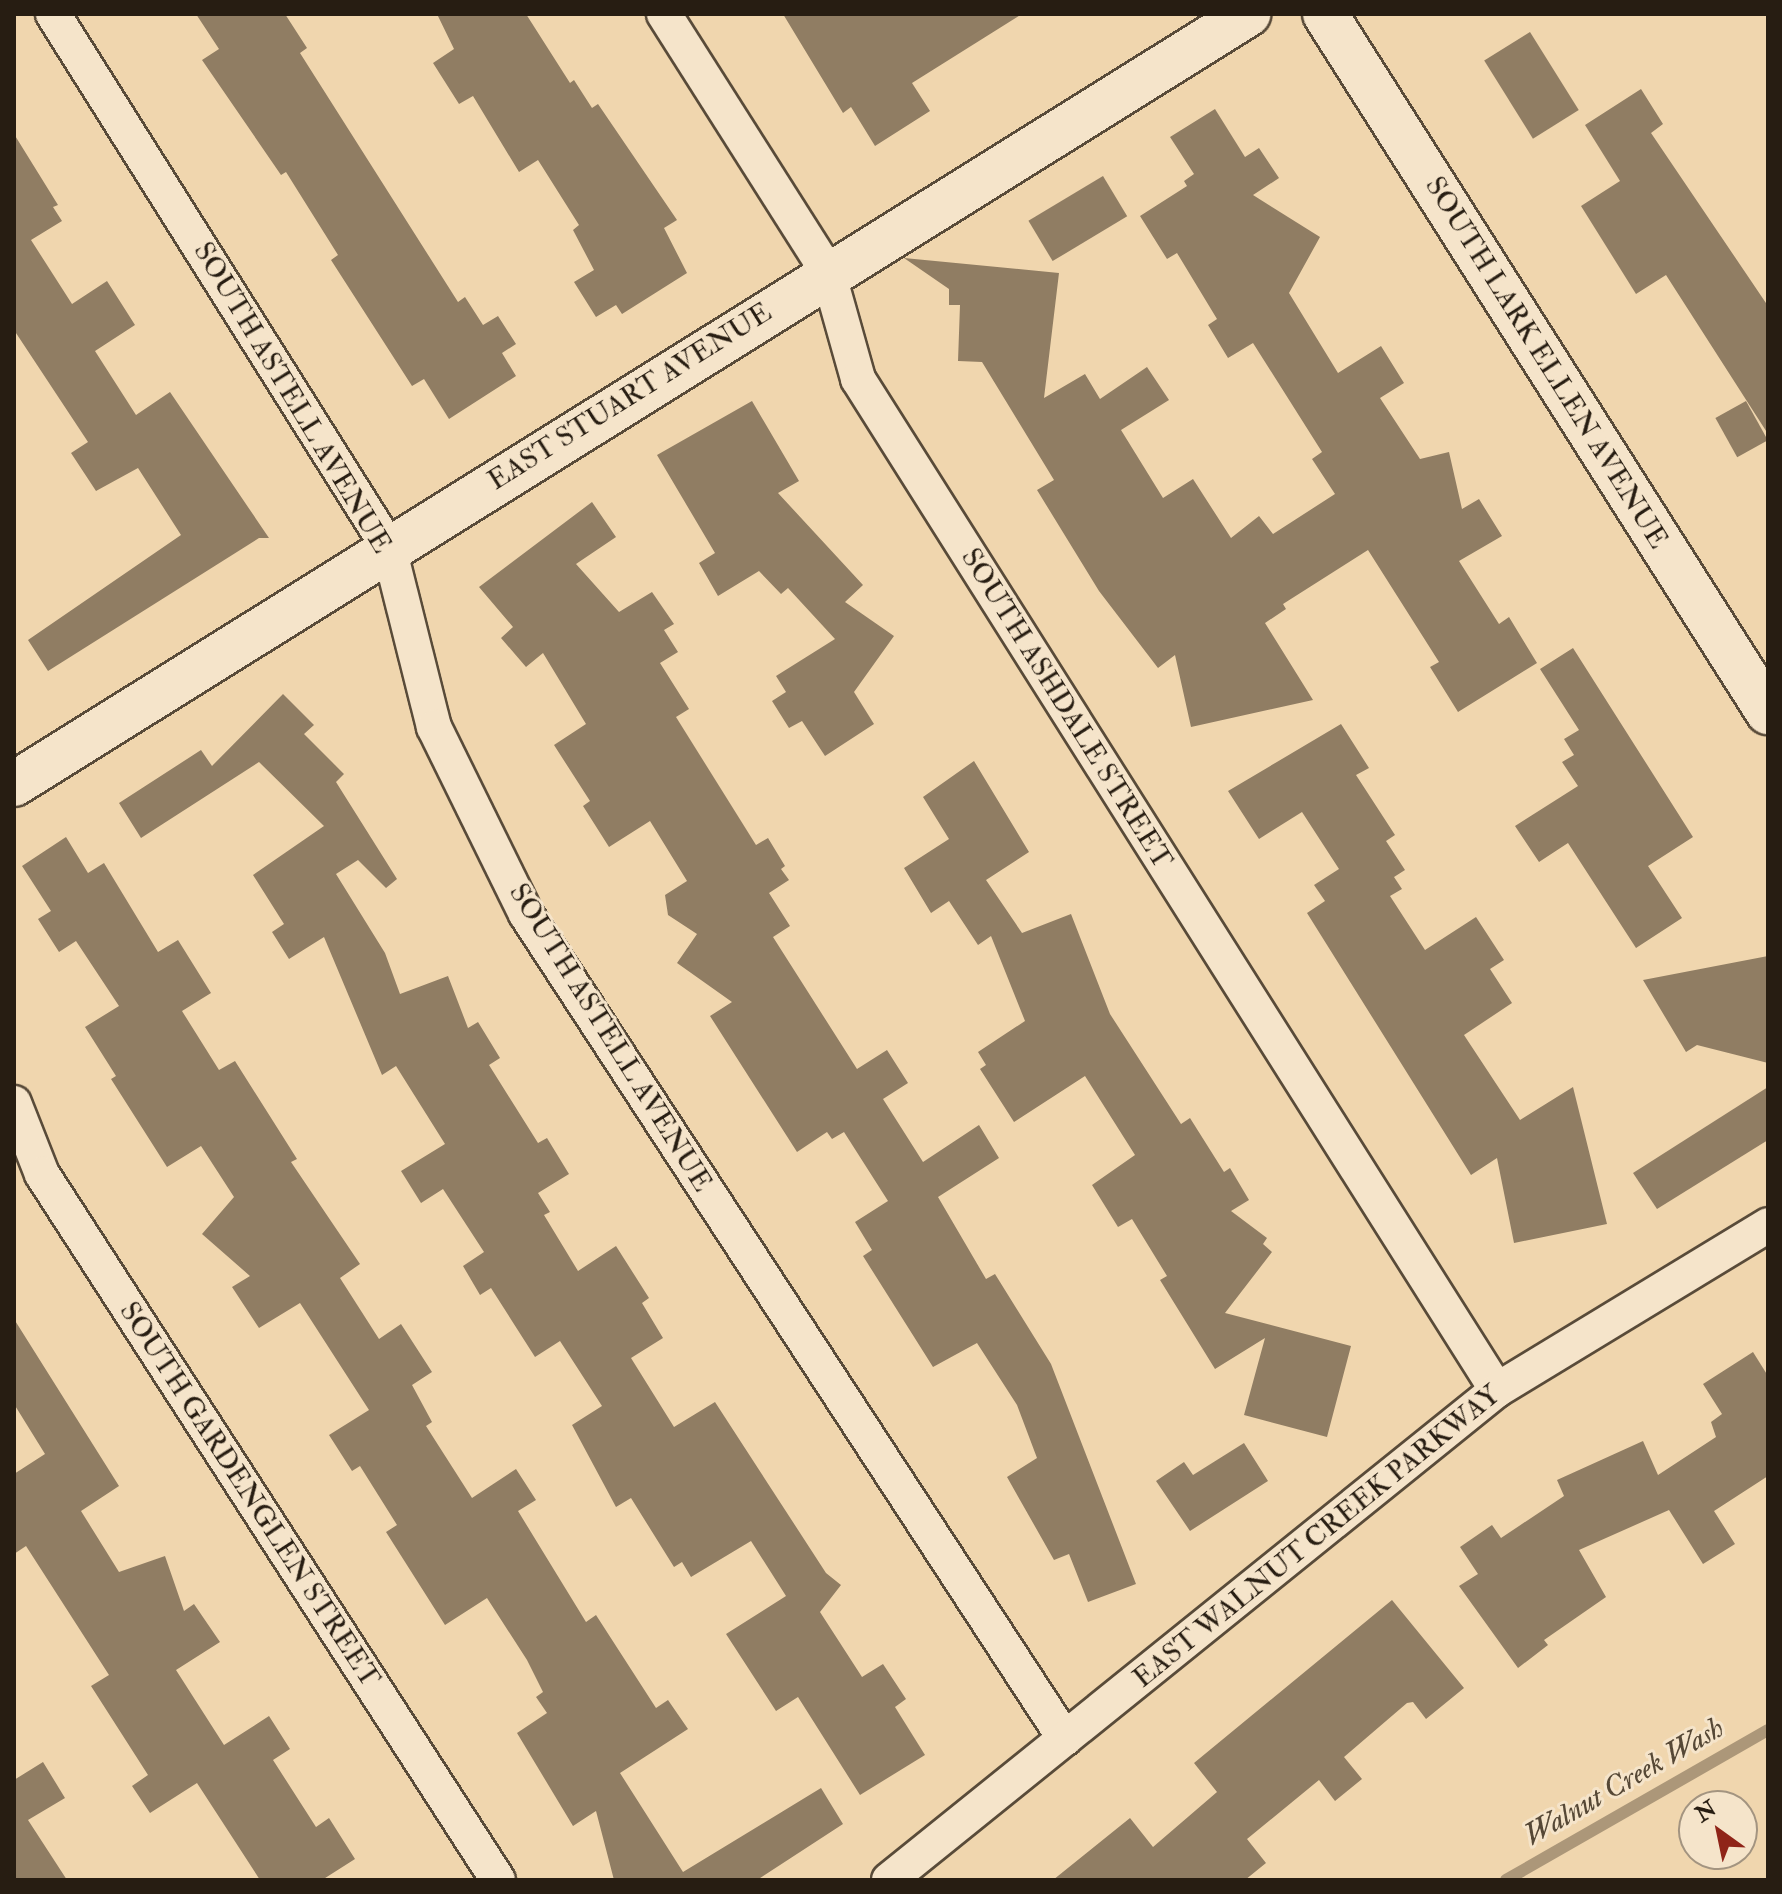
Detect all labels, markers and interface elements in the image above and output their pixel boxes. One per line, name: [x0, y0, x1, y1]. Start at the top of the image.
street label: SOUTH LARK ELLEN AVENUE: [1417, 171, 1675, 555]
street label: SOUTH ASTELL AVENUE: [186, 236, 398, 560]
street label: EAST STUART AVENUE: [482, 296, 778, 498]
street label: SOUTH ASHDALE STREET: [953, 543, 1179, 875]
street label: SOUTH ASTELL AVENUE: [501, 878, 719, 1198]
street label: SOUTH GARDENGLEN STREET: [112, 1296, 386, 1694]
street label: EAST WALNUT CREEK PARKWAY: [1127, 1378, 1507, 1696]
water label: Walnut Creek Wash: [1517, 1710, 1731, 1854]
north arrow: [1678, 1790, 1758, 1870]
text: N: [1690, 1794, 1722, 1829]

